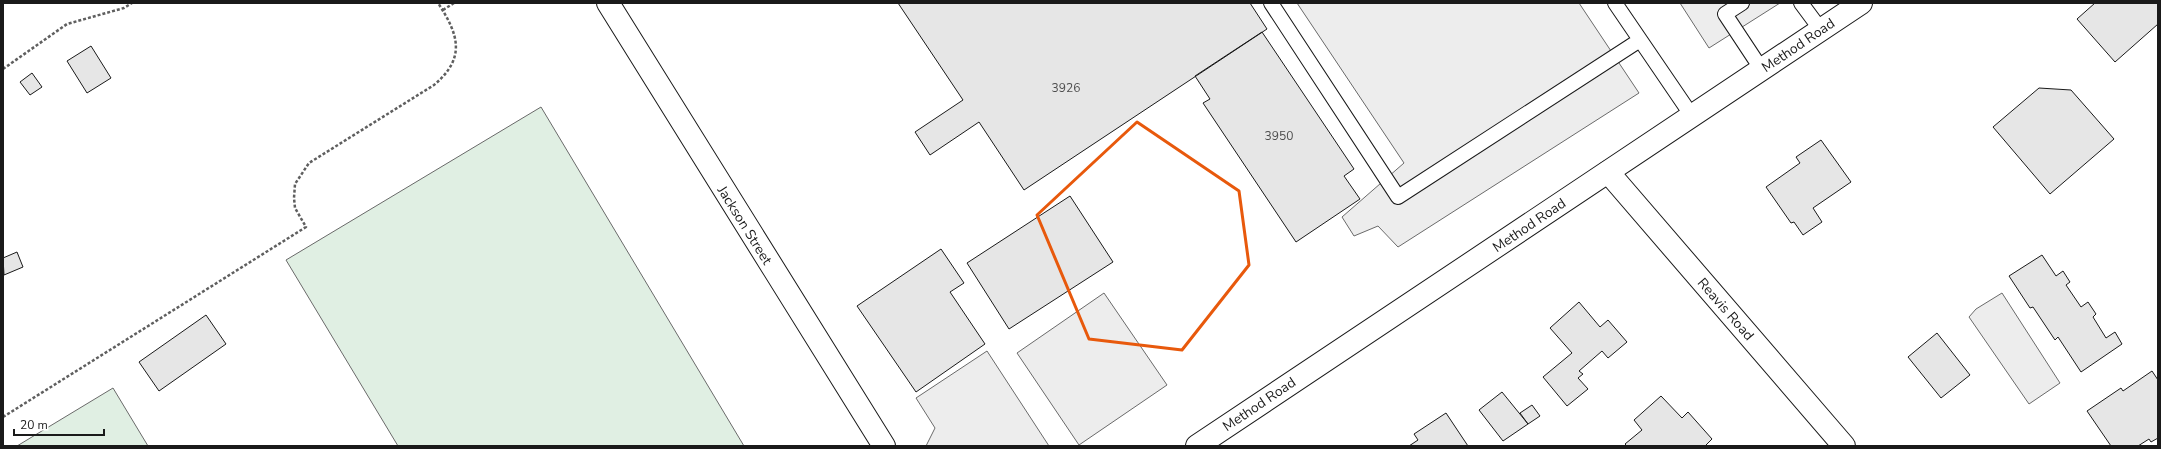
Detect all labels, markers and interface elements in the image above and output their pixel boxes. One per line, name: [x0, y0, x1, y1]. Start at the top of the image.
street label: Method Road: [1758, 14, 1839, 77]
house number: 3926: [1052, 80, 1080, 96]
house number: 3950: [1265, 128, 1293, 144]
street label: Jackson Street: [712, 181, 776, 268]
street label: Method Road: [1489, 194, 1570, 257]
street label: Reavis Road: [1693, 274, 1758, 345]
street label: Method Road: [1219, 373, 1300, 436]
scale bar: [14, 411, 104, 437]
text: 20 m: [20, 417, 48, 433]

